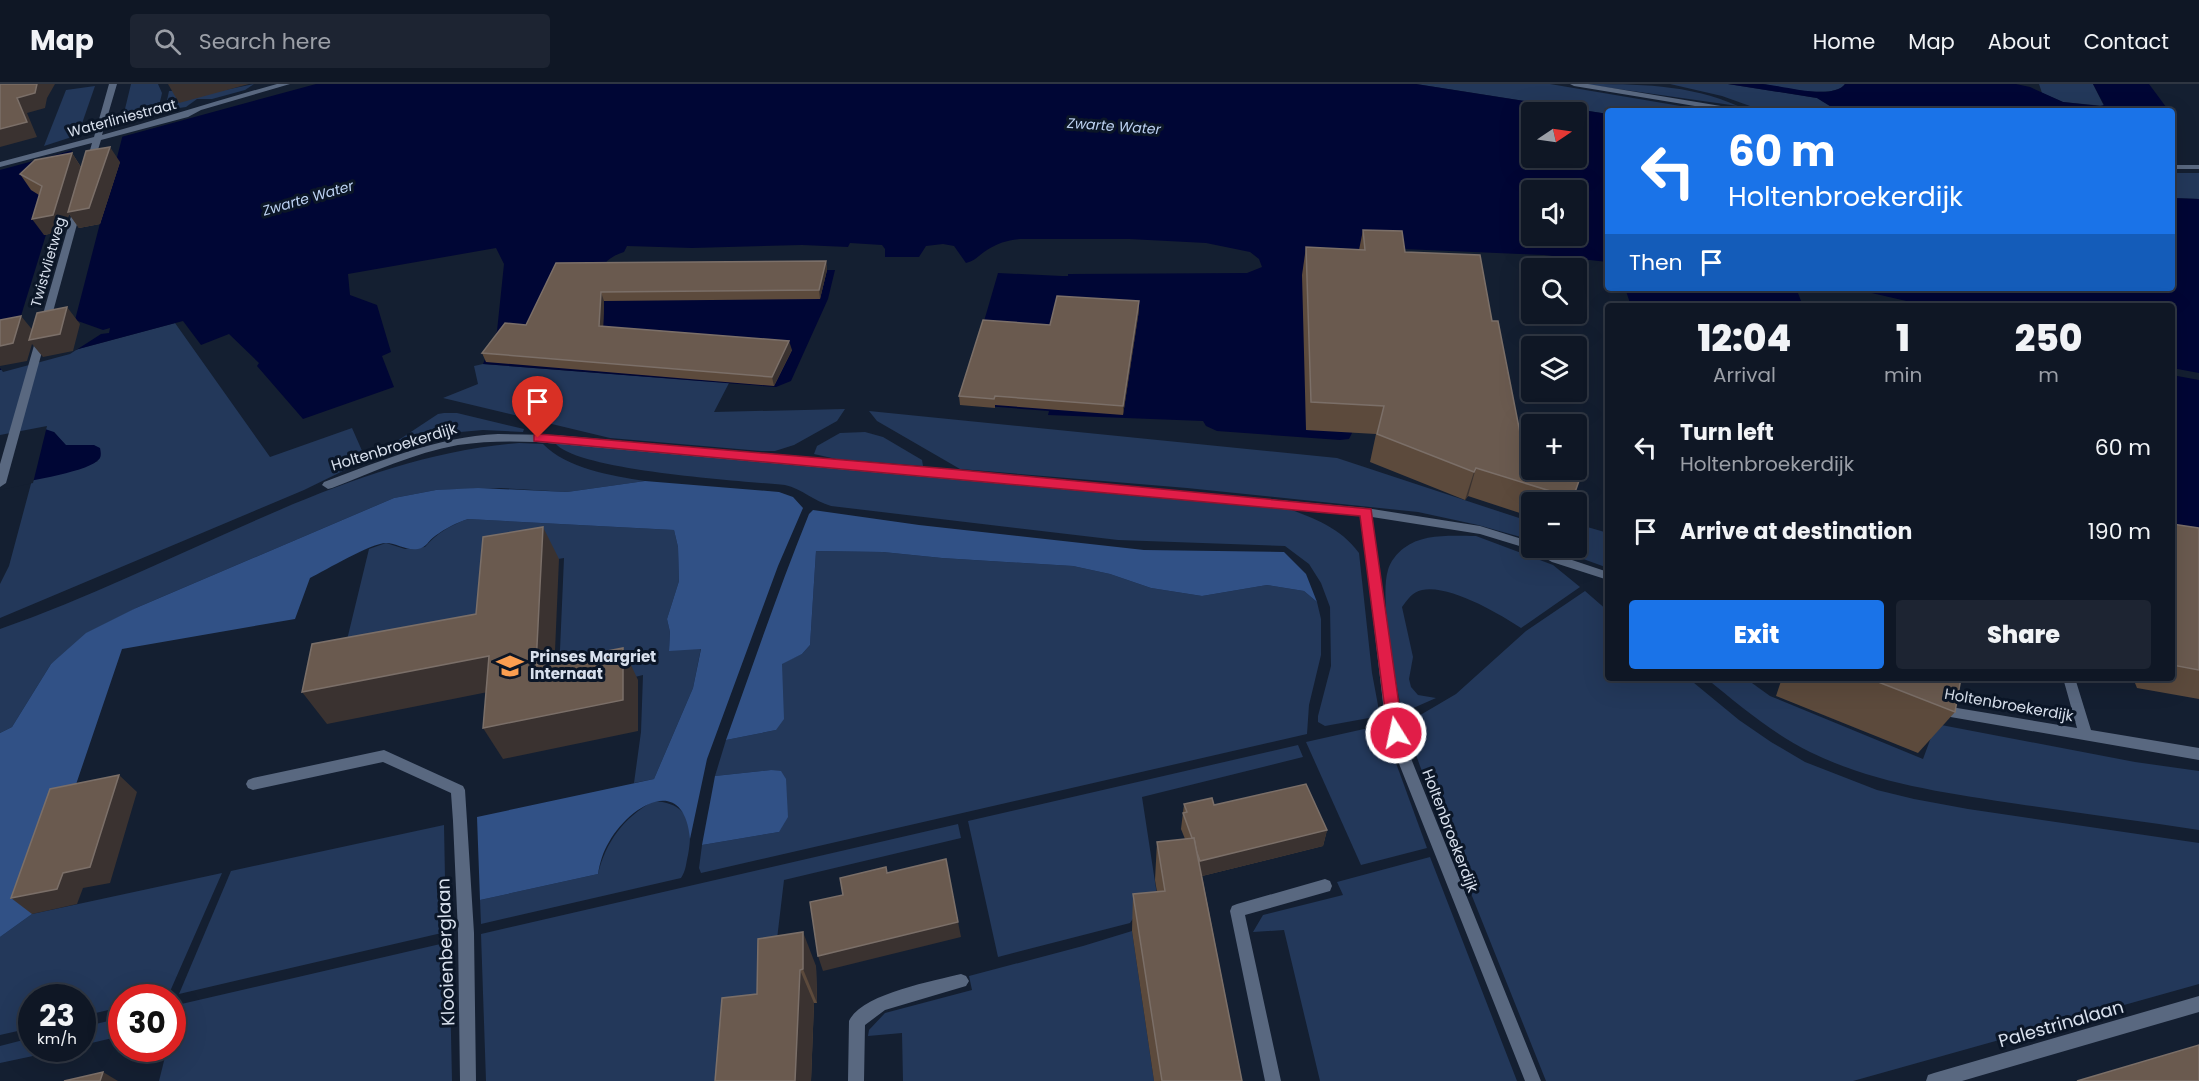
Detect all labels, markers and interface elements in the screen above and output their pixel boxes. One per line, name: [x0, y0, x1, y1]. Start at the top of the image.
search box: [130, 14, 550, 68]
text: Map: [30, 21, 94, 60]
icon: search: [151, 25, 184, 58]
text: Search here: [199, 26, 331, 57]
text: Home: [1813, 27, 1875, 56]
text: Map: [1908, 27, 1955, 56]
text: About: [1988, 27, 2051, 56]
text: Contact: [2084, 27, 2169, 56]
street label: Waterliniestraat: [65, 94, 179, 142]
north arrow: [1521, 102, 1587, 168]
map controls: [1521, 102, 1587, 558]
water label: Zwarte Water: [1066, 113, 1162, 139]
text: 60 m: [1728, 122, 1836, 181]
icon: left: [1629, 132, 1707, 210]
water label: Zwarte Water: [259, 175, 357, 221]
text: Holtenbroekerdijk: [1728, 178, 1963, 215]
button: sound: [1521, 180, 1587, 246]
street label: Twistvlietweg: [26, 215, 70, 309]
icon: arrive: [1695, 246, 1728, 279]
text: Then: [1629, 247, 1683, 278]
button: search: [1521, 258, 1587, 324]
text: 12:04: [1698, 313, 1791, 364]
text: 1: [1896, 313, 1910, 364]
text: 250: [2015, 313, 2082, 364]
button: layers: [1521, 336, 1587, 402]
text: Arrival: [1713, 361, 1776, 389]
text: min: [1884, 361, 1922, 389]
text: m: [2038, 361, 2059, 389]
pin: [512, 376, 563, 438]
icon: arrive: [521, 385, 554, 418]
button: +: [1521, 414, 1587, 480]
street label: Holtenbroekerdijk: [328, 417, 460, 476]
text: Turn left: [1680, 417, 1774, 448]
icon: left: [1629, 431, 1662, 464]
text: 60 m: [2095, 432, 2151, 463]
text: Holtenbroekerdijk: [1680, 450, 1854, 478]
button: −: [1521, 492, 1587, 558]
icon: arrive: [1629, 515, 1662, 548]
text: Arrive at destination: [1680, 516, 1912, 547]
text: 190 m: [2088, 516, 2151, 547]
button: Exit: [1629, 600, 1884, 669]
button: Share: [1896, 600, 2151, 669]
place label: Prinses Margriet Internaat: [530, 646, 656, 684]
school or university icon: Prinses Margriet Internaat: [495, 651, 525, 681]
street label: Holtenbroekerdijk: [1943, 683, 2075, 726]
position arrow: [1364, 701, 1428, 765]
street label: Holtenbroekerdijk: [1417, 766, 1484, 896]
street label: Klooienberglaan: [430, 878, 461, 1026]
speed limit sign: 30: [108, 984, 186, 1062]
text: 23: [39, 994, 75, 1037]
street label: Palestrinalaan: [1995, 994, 2126, 1053]
text: km/h: [37, 1028, 77, 1049]

